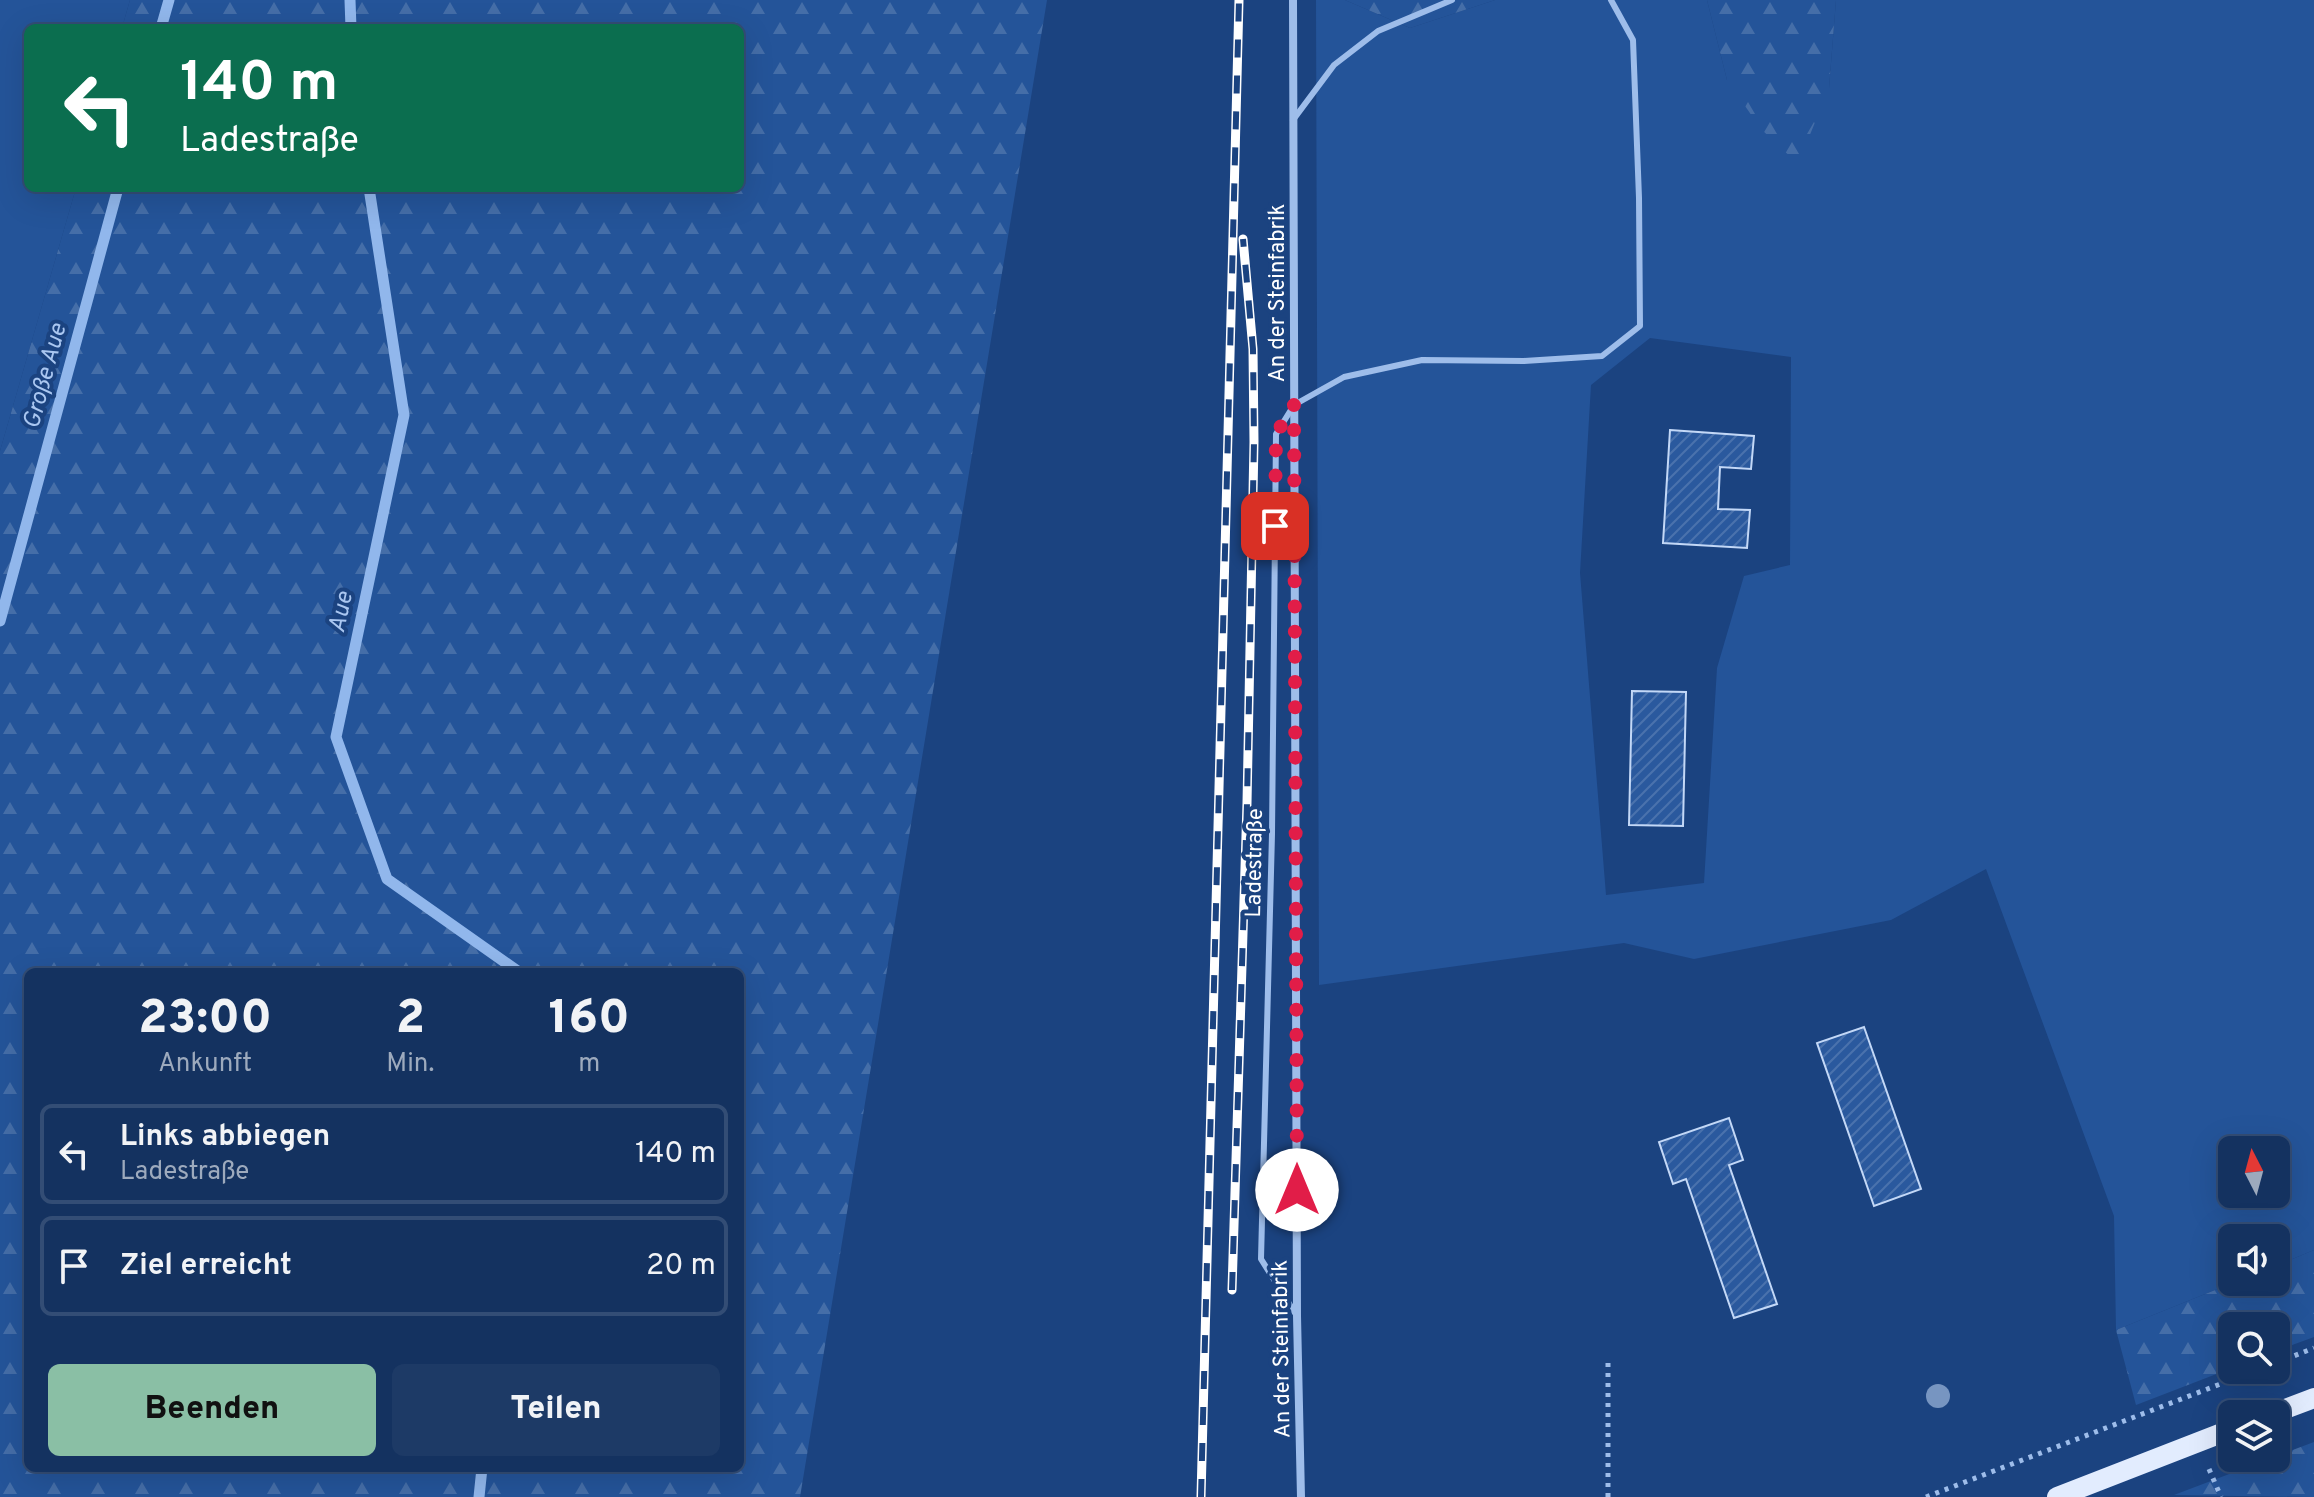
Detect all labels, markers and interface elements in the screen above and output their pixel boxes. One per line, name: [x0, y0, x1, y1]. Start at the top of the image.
text: 140 m: [180, 50, 338, 120]
icon: left: [48, 56, 152, 160]
text: Ladestraße: [180, 119, 359, 165]
street label: An der Steinfabrik: [1265, 204, 1292, 382]
water label: Große Aue: [18, 320, 74, 432]
pin: [1241, 492, 1309, 560]
icon: arrive: [1253, 504, 1297, 548]
water label: Aue: [323, 589, 361, 636]
street label: Ladestraße: [1241, 808, 1270, 918]
text: 23:00: [138, 990, 272, 1050]
text: 2: [396, 990, 425, 1050]
text: 160: [549, 990, 630, 1050]
text: Ankunft: [158, 1048, 252, 1081]
text: Min.: [386, 1048, 434, 1081]
text: m: [578, 1048, 600, 1081]
text: Links abbiegen: [120, 1119, 330, 1156]
icon: left: [52, 1132, 96, 1176]
text: 140 m: [635, 1136, 716, 1173]
north arrow: [2218, 1136, 2290, 1208]
map controls: [2218, 1136, 2290, 1472]
position arrow: [1255, 1148, 1339, 1232]
text: Ladestraße: [120, 1156, 249, 1189]
button: sound: [2218, 1224, 2290, 1296]
icon: arrive: [52, 1244, 96, 1288]
text: Ziel erreicht: [120, 1248, 292, 1285]
text: 20 m: [646, 1248, 716, 1285]
street label: An der Steinfabrik: [1267, 1260, 1298, 1438]
button: search: [2218, 1312, 2290, 1384]
button: Beenden: [48, 1364, 376, 1456]
button: Teilen: [392, 1364, 720, 1456]
button: layers: [2218, 1400, 2290, 1472]

